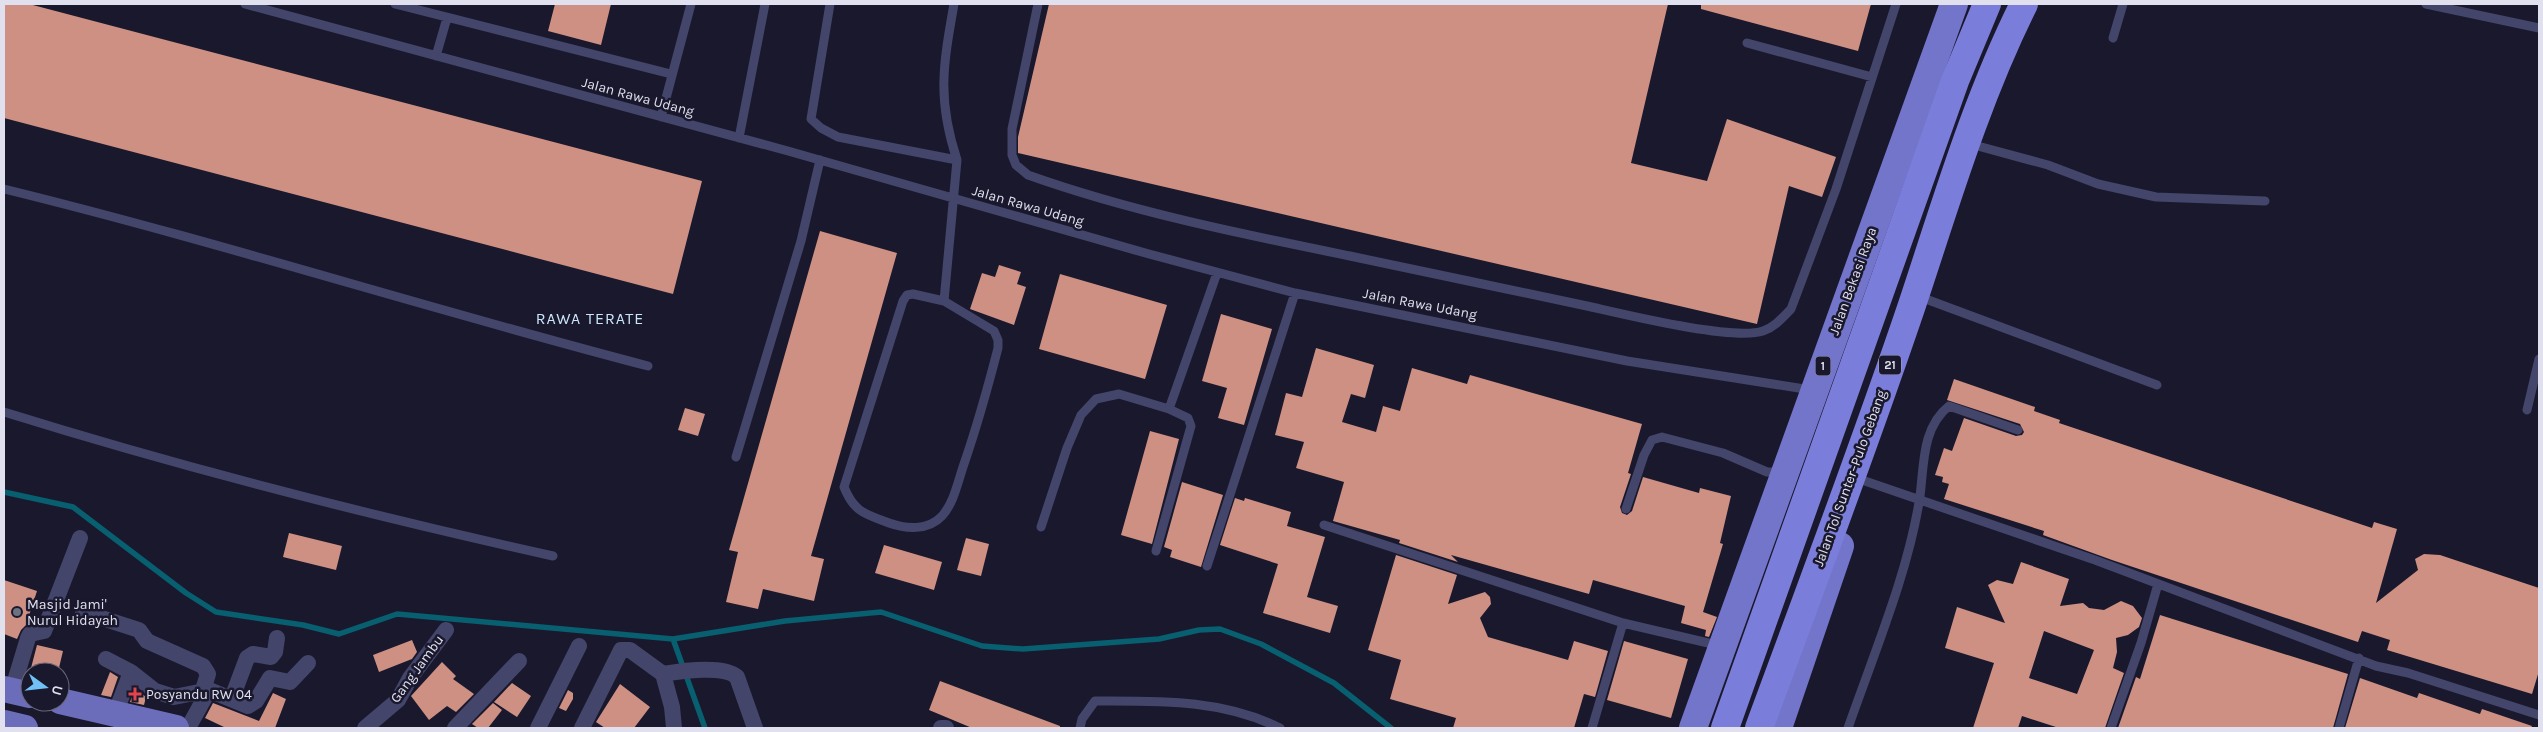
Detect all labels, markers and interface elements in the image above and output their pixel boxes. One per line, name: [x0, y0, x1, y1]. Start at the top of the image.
street label: Jalan Rawa Udang: [580, 74, 696, 120]
street label: Jalan Rawa Udang: [970, 182, 1086, 230]
street label: Jalan Bekasi Raya: [1826, 225, 1880, 337]
street label: Jalan Rawa Udang: [1362, 285, 1479, 323]
district label: RAWA TERATE: [536, 309, 644, 328]
road number: 1: [1816, 356, 1830, 376]
road number: 21: [1879, 356, 1901, 374]
street label: Jalan Tol Sunter–Pulo Gebang: [1810, 387, 1890, 569]
place label: Masjid Jami' Nurul Hidayah: [27, 596, 118, 629]
marker: Masjid Jami' Nurul Hidayah: [11, 606, 23, 618]
street label: Gang Jambu: [387, 632, 447, 706]
north arrow: [20, 662, 70, 712]
text: U: [48, 683, 67, 697]
place label: Posyandu RW 04: [146, 686, 252, 703]
marker: Posyandu RW 04: [128, 687, 142, 701]

